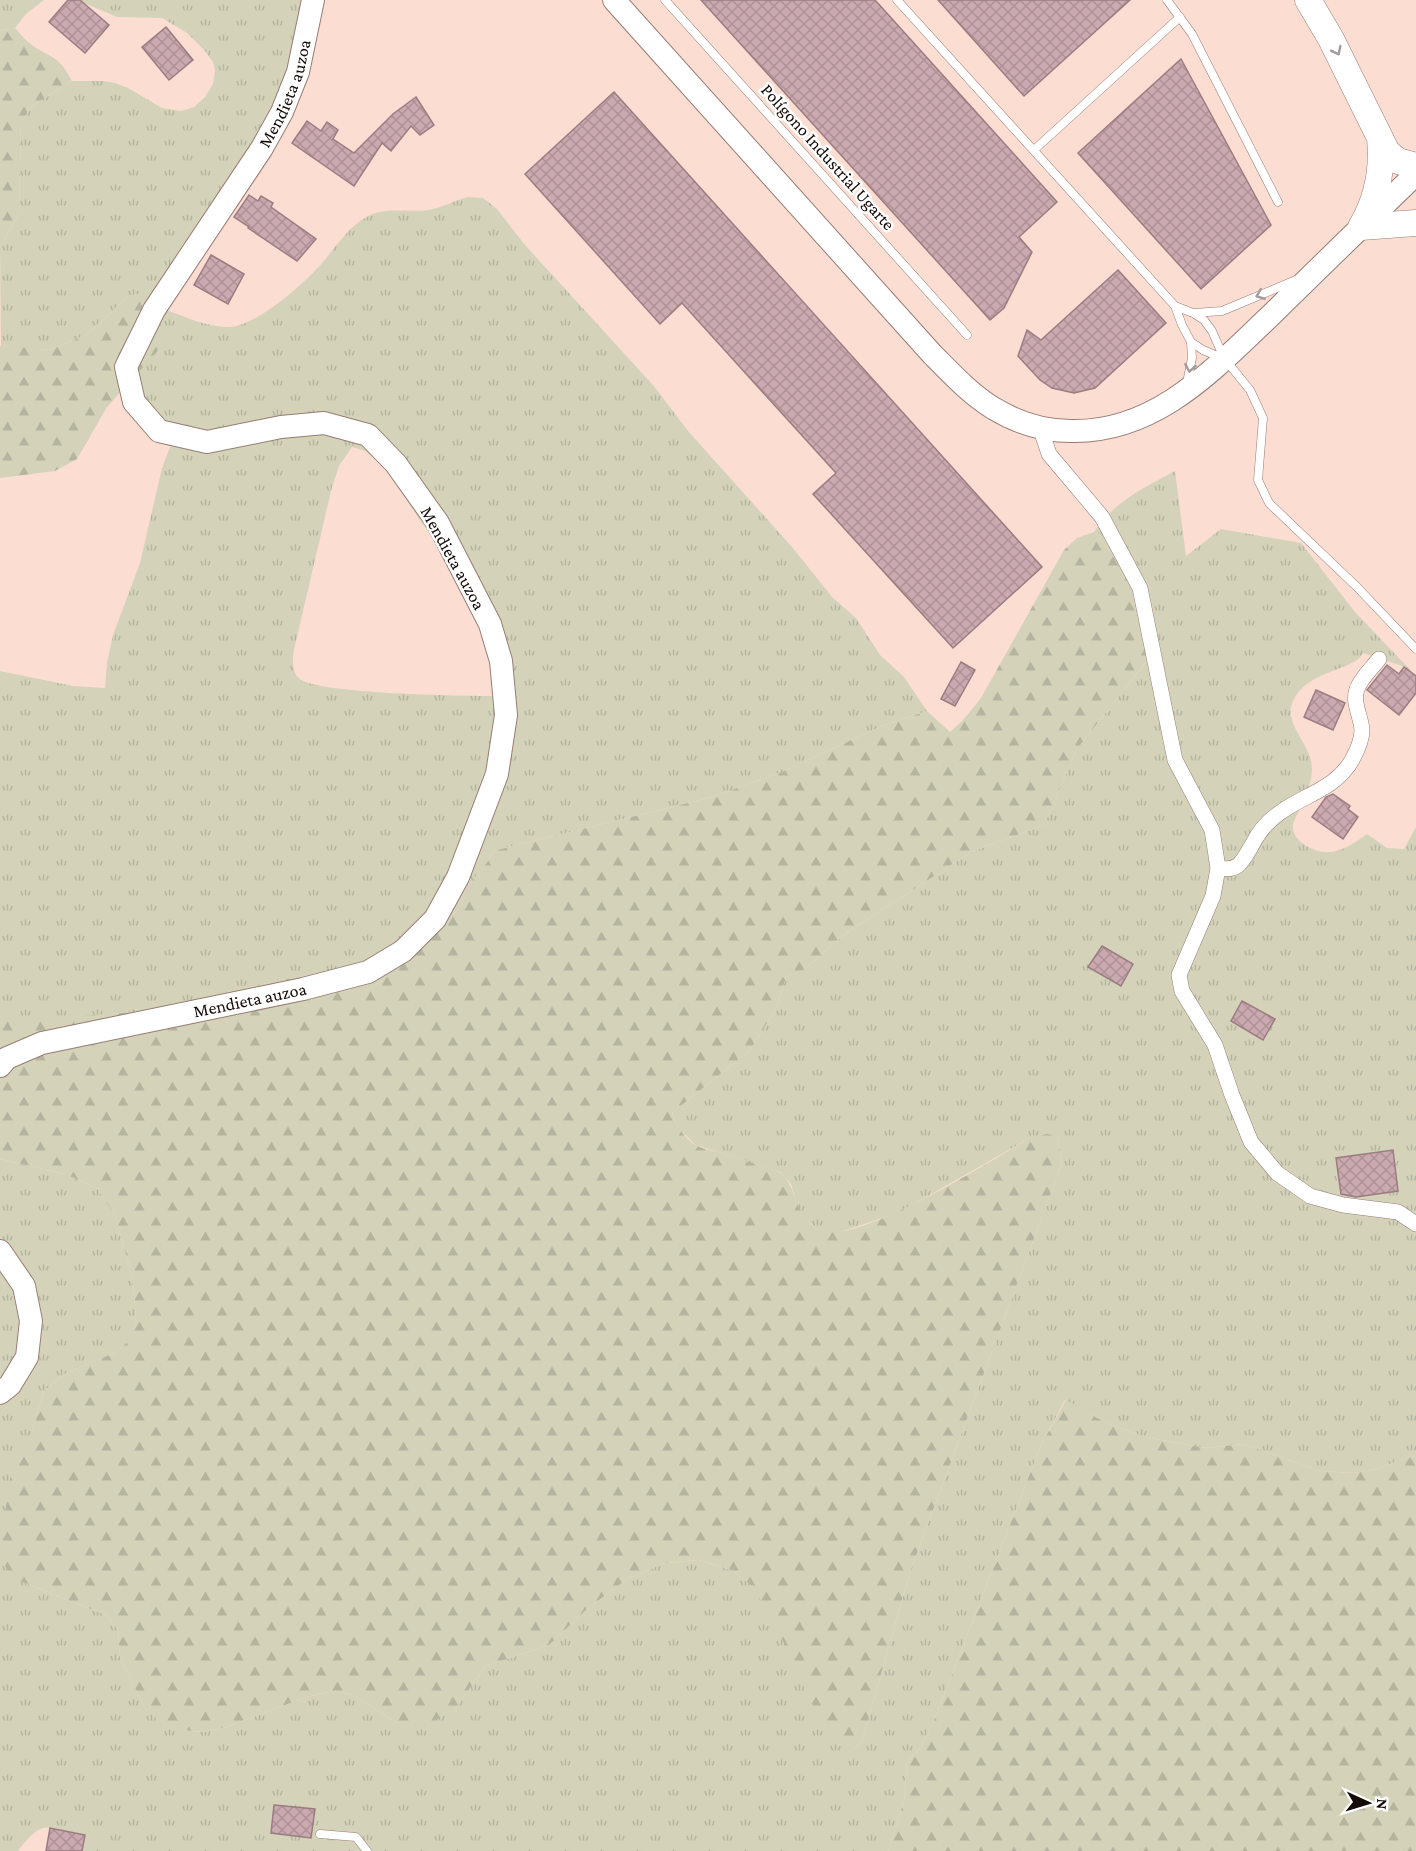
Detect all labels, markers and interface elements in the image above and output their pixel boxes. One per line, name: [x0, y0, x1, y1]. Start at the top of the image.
street label: Mendieta auzoa: [254, 38, 315, 151]
one-way arrow: [1329, 44, 1341, 55]
street label: Polígono Industrial Ugarte: [757, 80, 899, 234]
one-way arrow: [1255, 287, 1265, 300]
one-way arrow: [1184, 363, 1196, 373]
street label: Mendieta auzoa: [416, 503, 490, 613]
street label: Mendieta auzoa: [192, 979, 308, 1021]
north arrow: [1338, 1773, 1398, 1833]
text: N: [1374, 1798, 1391, 1810]

